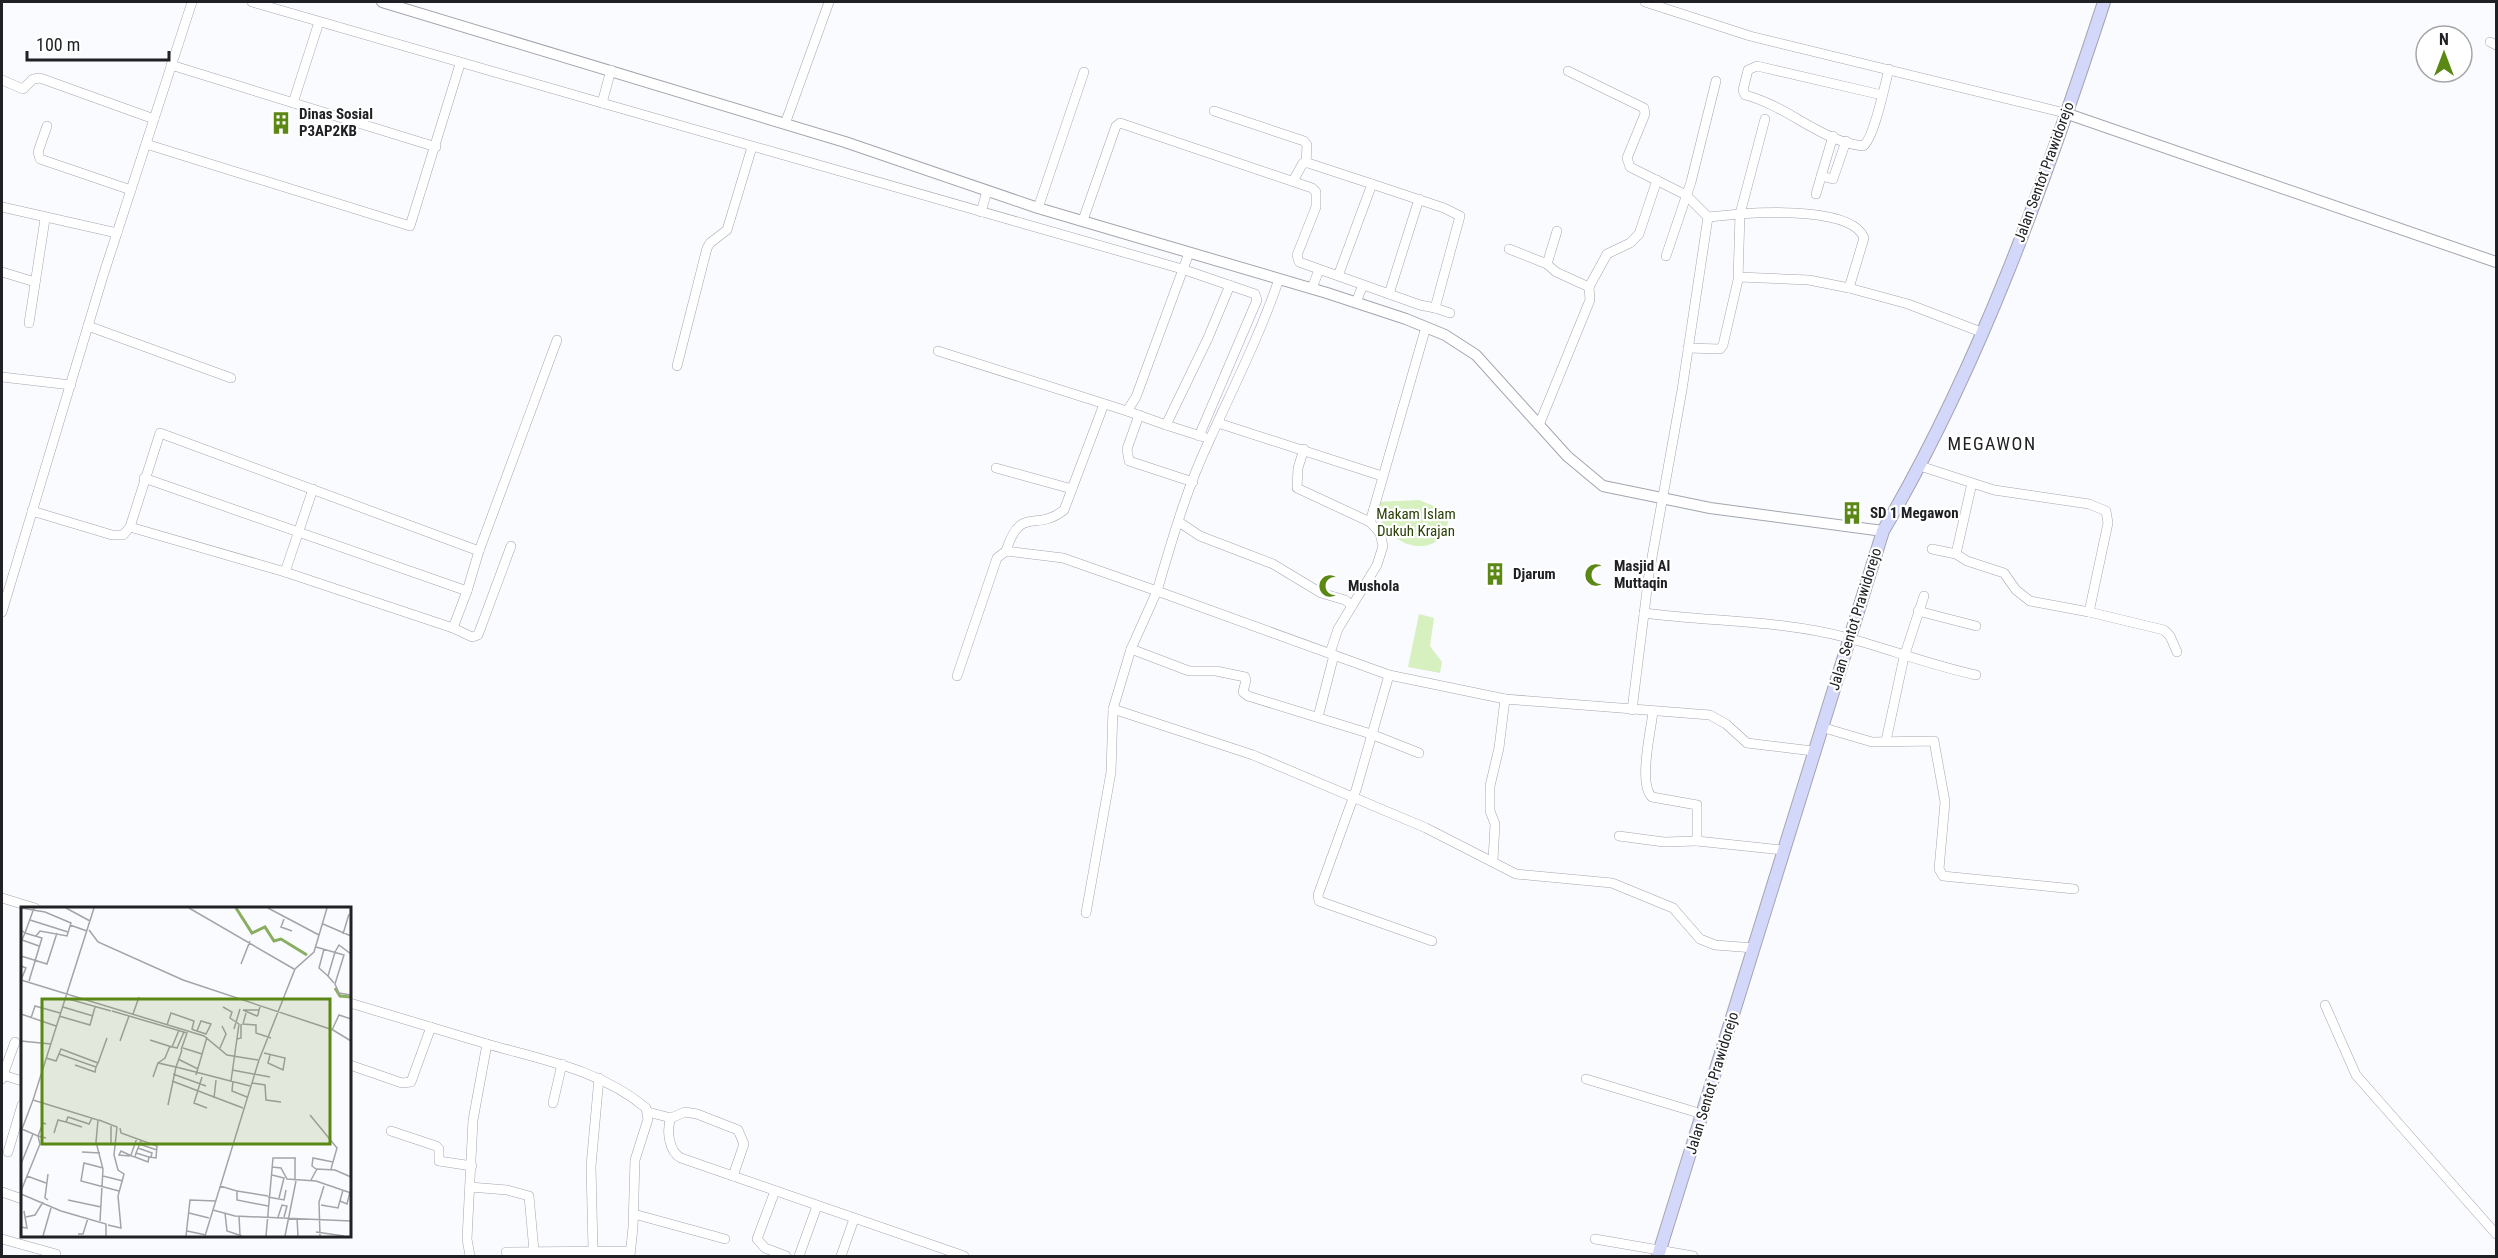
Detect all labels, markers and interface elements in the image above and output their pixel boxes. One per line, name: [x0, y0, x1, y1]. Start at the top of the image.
scale bar: [27, 24, 170, 62]
north arrow: [2414, 24, 2474, 84]
text: N: [2439, 30, 2449, 49]
text: 100 m: [36, 34, 80, 55]
street label: Jalan Sentot Prawidorejo: [2010, 99, 2078, 245]
place label: Dinas Sosial P3AP2KB: [299, 105, 373, 140]
building icon: Dinas Sosial P3AP2KB: [268, 110, 294, 136]
district label: MEGAWON: [1947, 433, 2037, 454]
building icon: SD 1 Megawon: [1839, 500, 1865, 526]
place label: SD 1 Megawon: [1870, 504, 1959, 522]
park label: Makam Islam Dukuh Krajan: [1376, 505, 1456, 540]
street label: Jalan Sentot Prawidorejo: [1825, 546, 1885, 692]
place label: Masjid Al Muttaqin: [1614, 557, 1670, 592]
building icon: Djarum: [1482, 561, 1508, 587]
mosque icon: Masjid Al Muttaqin: [1583, 562, 1609, 588]
place label: Djarum: [1513, 565, 1556, 583]
mosque icon: Mushola: [1317, 573, 1343, 599]
place label: Mushola: [1348, 577, 1399, 595]
inset map: [21, 907, 351, 1237]
street label: Jalan Sentot Prawidorejo: [1682, 1010, 1742, 1156]

